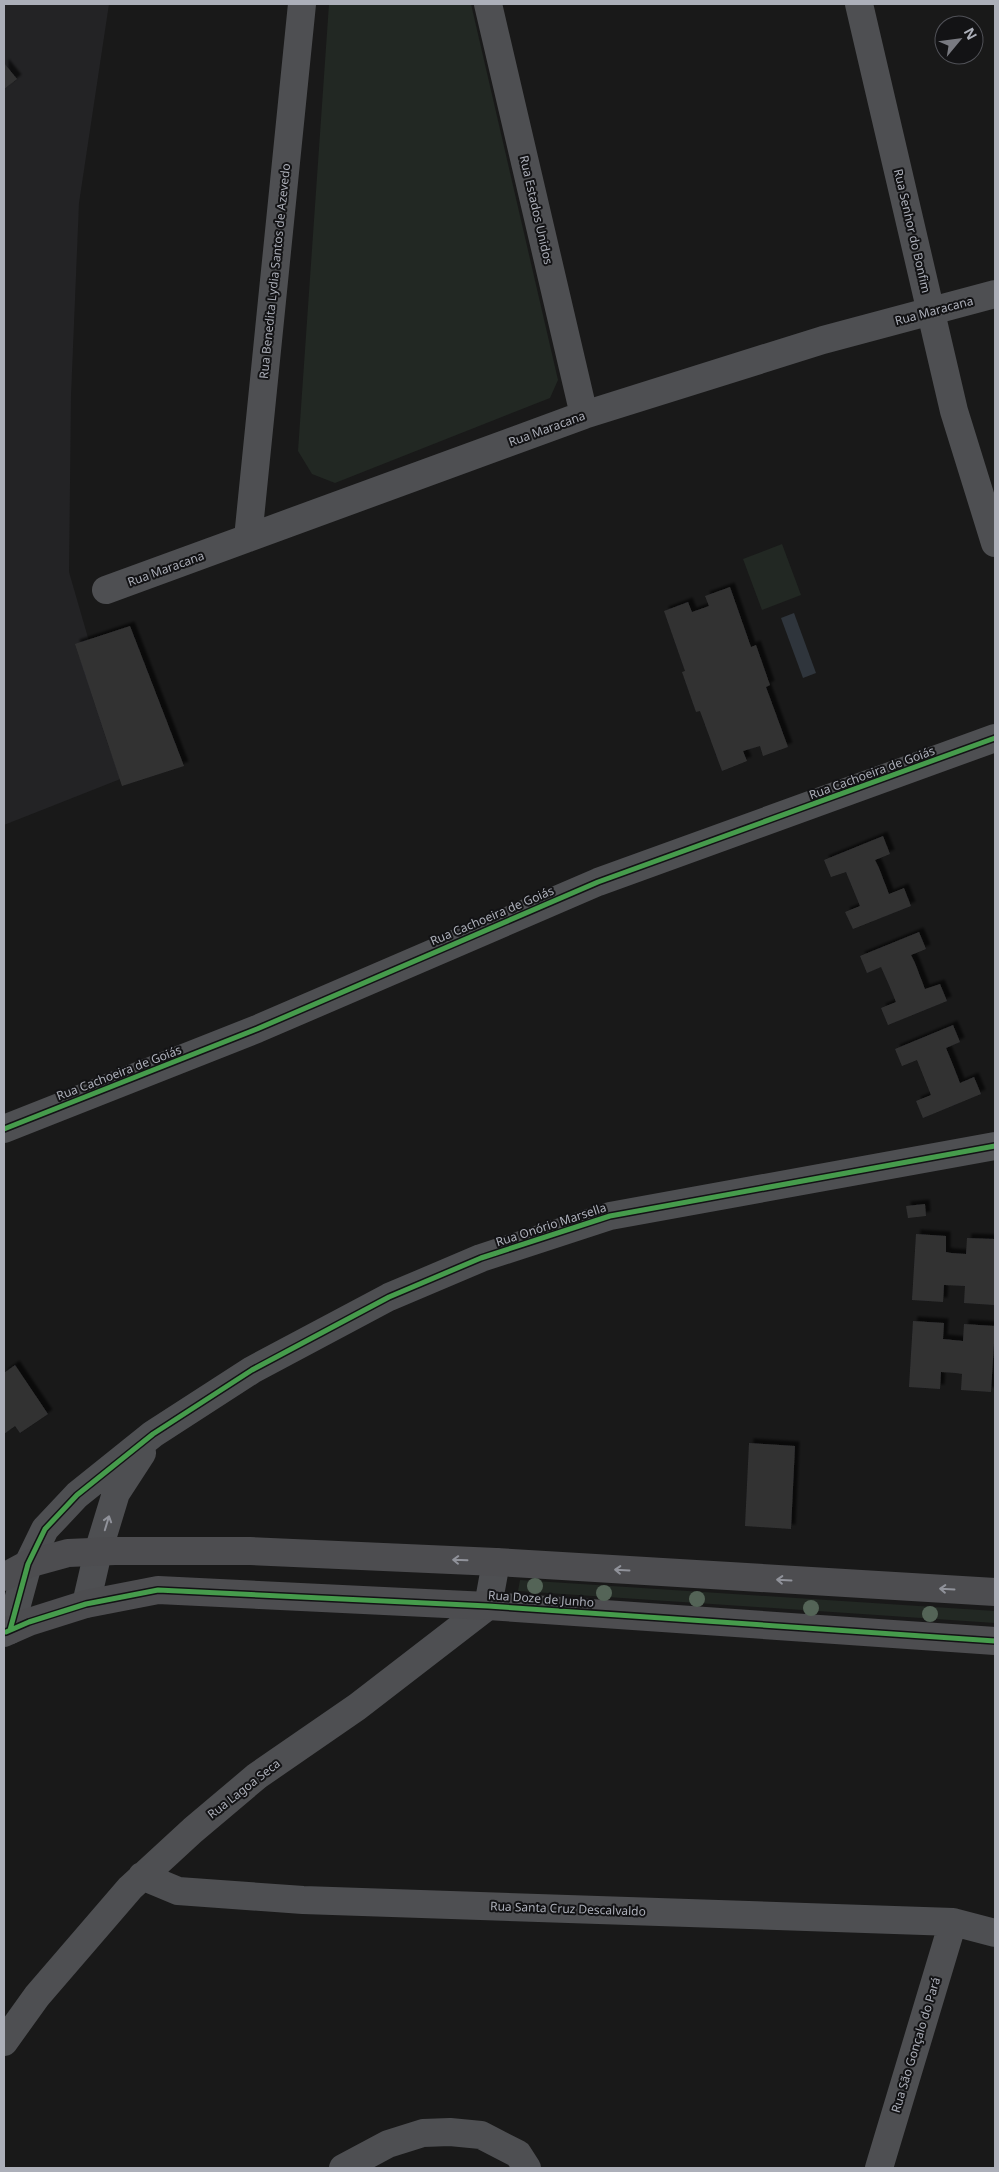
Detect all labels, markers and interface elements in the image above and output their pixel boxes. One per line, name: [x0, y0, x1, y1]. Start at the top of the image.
north arrow: [934, 15, 984, 65]
text: N: [960, 24, 982, 43]
street label: Rua Estados Unidos: [516, 154, 557, 266]
street label: Rua Benedita Lydia Santos de Azevedo: [255, 162, 294, 380]
street label: Rua Senhor do Bonfim: [890, 167, 935, 295]
street label: Rua Maracana: [893, 292, 975, 329]
street label: Rua Maracana: [506, 407, 588, 450]
street label: Rua Maracana: [125, 547, 207, 590]
street label: Rua Cachoeira de Goiás: [807, 742, 937, 803]
street label: Rua Cachoeira de Goiás: [427, 882, 556, 949]
street label: Rua Cachoeira de Goiás: [54, 1041, 184, 1104]
street label: Rua Onório Marsella: [493, 1199, 608, 1250]
one-way arrow: [103, 1515, 112, 1531]
one-way arrow: [452, 1556, 468, 1565]
one-way arrow: [614, 1565, 630, 1574]
one-way arrow: [777, 1575, 793, 1584]
one-way arrow: [939, 1585, 955, 1594]
street label: Rua Doze de Junho: [487, 1586, 595, 1611]
street label: Rua Lagoa Seca: [204, 1755, 284, 1822]
street label: Rua Santa Cruz Descalvaldo: [490, 1897, 646, 1920]
street label: Rua São Gonçalo do Pará: [887, 1975, 944, 2115]

